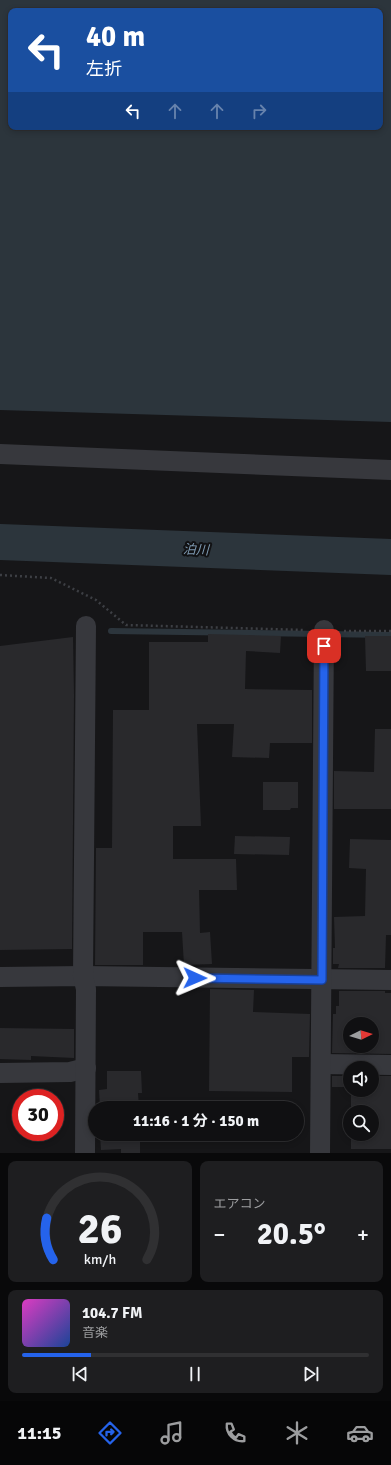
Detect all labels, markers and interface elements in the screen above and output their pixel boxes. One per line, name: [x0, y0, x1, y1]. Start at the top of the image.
text: 40 m: [86, 20, 145, 54]
icon: left: [20, 24, 72, 76]
text: 左折: [86, 58, 122, 80]
icon: left: [122, 100, 144, 122]
icon: ahead: [164, 100, 186, 122]
icon: ahead: [206, 100, 228, 122]
icon: right: [248, 100, 270, 122]
water label: 泊川: [183, 542, 211, 559]
pin: [307, 629, 341, 663]
icon: arrive: [313, 635, 335, 657]
position arrow: [174, 957, 216, 999]
north arrow: [343, 1017, 379, 1053]
map controls: [343, 1017, 379, 1141]
button: sound: [343, 1061, 379, 1097]
speed limit sign: 30: [12, 1089, 64, 1141]
button: search: [343, 1105, 379, 1141]
text: 11:16 · 1 分 · 150 m: [133, 1112, 259, 1130]
text: エアコン: [214, 1196, 266, 1212]
text: 26: [77, 1203, 122, 1254]
text: 20.5°: [257, 1216, 326, 1253]
text: −: [214, 1221, 225, 1248]
text: +: [357, 1221, 369, 1248]
text: km/h: [84, 1250, 116, 1267]
text: 104.7 FM: [82, 1304, 143, 1322]
text: 音楽: [82, 1325, 108, 1341]
icon: previous: [69, 1363, 91, 1385]
icon: pause: [184, 1363, 206, 1385]
icon: next: [300, 1363, 322, 1385]
icon: directions: [96, 1419, 124, 1447]
icon: music: [158, 1419, 186, 1447]
icon: phone: [221, 1419, 249, 1447]
icon: climate: [283, 1419, 311, 1447]
icon: car: [346, 1419, 374, 1447]
text: 11:15: [17, 1422, 61, 1444]

